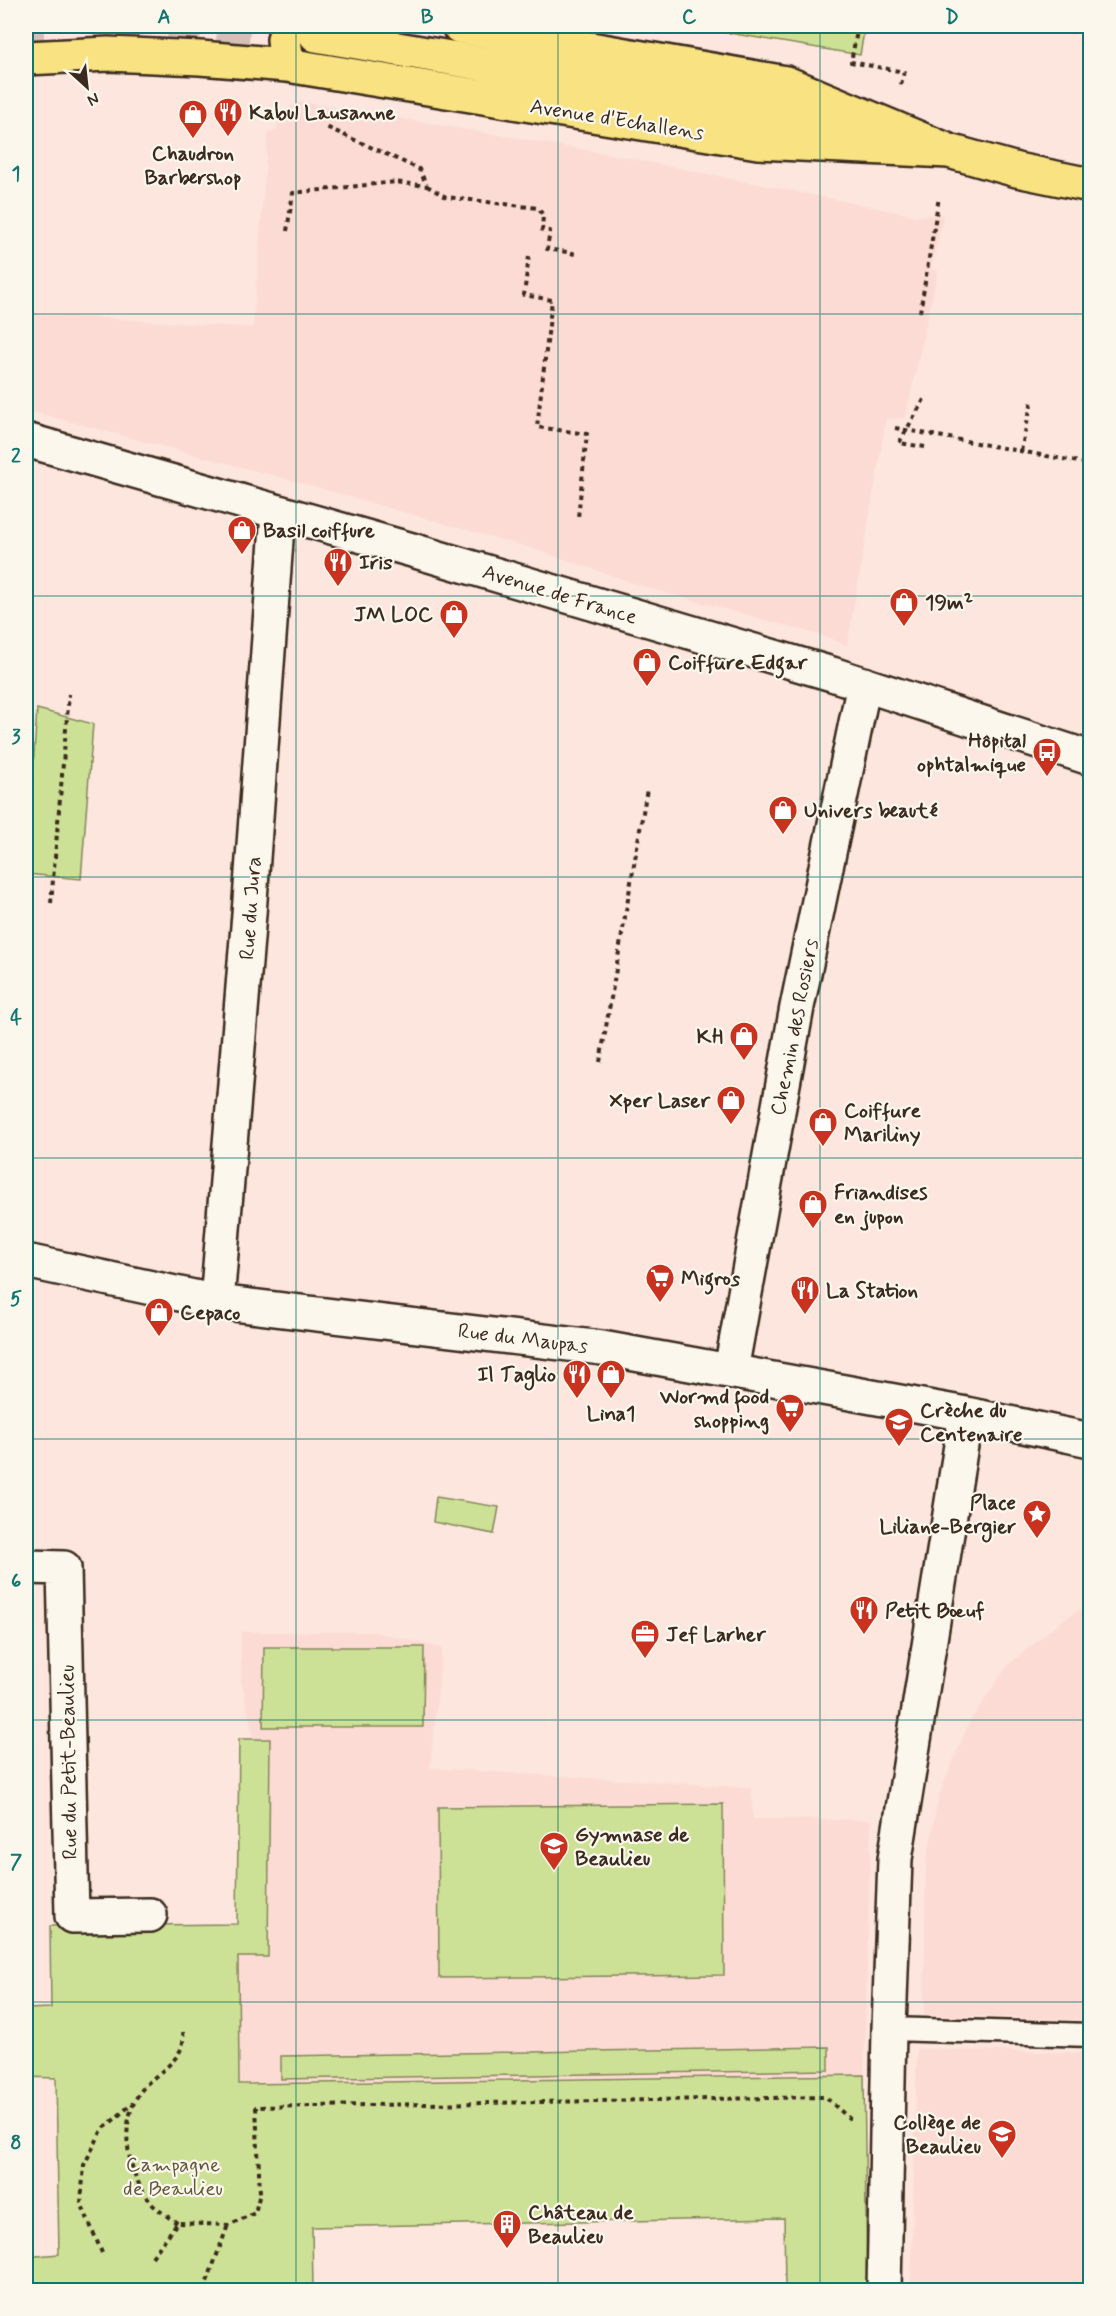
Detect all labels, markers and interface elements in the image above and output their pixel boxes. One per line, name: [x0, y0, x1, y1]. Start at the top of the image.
text: A: [157, 4, 171, 31]
text: B: [421, 4, 434, 31]
text: C: [682, 4, 697, 31]
text: D: [945, 4, 959, 31]
north arrow: [57, 57, 117, 117]
text: N: [84, 87, 103, 111]
street label: Avenue d'Echallens: [528, 92, 706, 148]
restaurant icon: Kabul Lausanne: [212, 96, 244, 138]
shop icon: Chaudron Barbershop: [177, 98, 209, 140]
place label: Kabul Lausanne: [249, 99, 395, 127]
place label: Chaudron Barbershop: [145, 140, 241, 192]
text: 1: [12, 161, 20, 188]
text: 2: [11, 443, 21, 470]
shop icon: Basil coiffure: [226, 514, 258, 556]
place label: Basil coiffure: [263, 517, 375, 545]
restaurant icon: Iris: [322, 546, 354, 588]
place label: Iris: [359, 549, 393, 577]
street label: Avenue de France: [479, 558, 640, 632]
shop icon: 19m²: [888, 586, 920, 628]
place label: 19m²: [925, 589, 974, 617]
shop icon: JM LOC: [438, 598, 470, 640]
place label: JM LOC: [354, 601, 433, 629]
shop icon: Coiffure Edgar: [631, 646, 663, 688]
place label: Coiffure Edgar: [668, 649, 809, 679]
text: 3: [11, 724, 21, 751]
place label: Hôpital ophtalmique: [917, 727, 1026, 779]
bus stop icon: Hôpital ophtalmique: [1031, 736, 1063, 778]
shop icon: Univers beauté: [767, 794, 799, 836]
place label: Univers beauté: [804, 797, 939, 825]
street label: Rue du Jura: [233, 855, 269, 961]
street label: Chemin des Rosiers: [764, 936, 826, 1118]
text: 4: [10, 1005, 22, 1032]
shop icon: KH: [728, 1020, 760, 1062]
place label: KH: [697, 1023, 723, 1051]
shop icon: Xper Laser: [715, 1084, 747, 1126]
place label: Xper Laser: [609, 1087, 711, 1115]
place label: Coiffure Mariliny: [844, 1097, 922, 1149]
shop icon: Coiffure Mariliny: [807, 1106, 839, 1148]
place label: Friandises en jupon: [834, 1179, 928, 1231]
shop icon: Friandises en jupon: [797, 1188, 829, 1230]
supermarket icon: Migros: [644, 1262, 676, 1304]
place label: Migros: [681, 1265, 741, 1295]
restaurant icon: La Station: [789, 1274, 821, 1316]
place label: La Station: [826, 1277, 918, 1305]
text: 5: [10, 1286, 22, 1313]
shop icon: Cepaco: [143, 1296, 175, 1338]
place label: Cepaco: [180, 1299, 240, 1327]
street label: Rue du Maupas: [456, 1317, 589, 1361]
restaurant icon: Il Taglio: [561, 1358, 593, 1400]
shop icon: Lina1: [595, 1358, 627, 1400]
place label: Il Taglio: [477, 1361, 556, 1391]
place label: Wormd food shopping: [659, 1383, 769, 1435]
supermarket icon: Wormd food shopping: [774, 1392, 806, 1434]
place label: Crèche du Centenaire: [920, 1397, 1022, 1449]
place label: Lina1: [587, 1400, 635, 1428]
school or university icon: Crèche du Centenaire: [883, 1406, 915, 1448]
place label: Place Liliane-Bergier: [879, 1489, 1016, 1543]
place icon: Place Liliane-Bergier: [1021, 1498, 1053, 1540]
text: 6: [11, 1568, 21, 1595]
restaurant icon: Petit Bœuf: [848, 1594, 880, 1636]
place label: Petit Bœuf: [885, 1597, 984, 1625]
office icon: Jef Larher: [629, 1618, 661, 1660]
place label: Jef Larher: [666, 1621, 767, 1649]
street label: Rue du Petit-Beaulieu: [53, 1664, 85, 1860]
place label: Gymnase de Beaulieu: [575, 1821, 689, 1873]
school or university icon: Gymnase de Beaulieu: [538, 1830, 570, 1872]
text: 7: [10, 1849, 22, 1876]
place label: Collège de Beaulieu: [893, 2109, 981, 2161]
school or university icon: Collège de Beaulieu: [986, 2118, 1018, 2160]
text: 8: [10, 2130, 22, 2157]
park label: Campagne de Beaulieu: [123, 2151, 223, 2203]
place label: Château de Beaulieu: [528, 2199, 634, 2251]
building icon: Château de Beaulieu: [491, 2208, 523, 2250]

